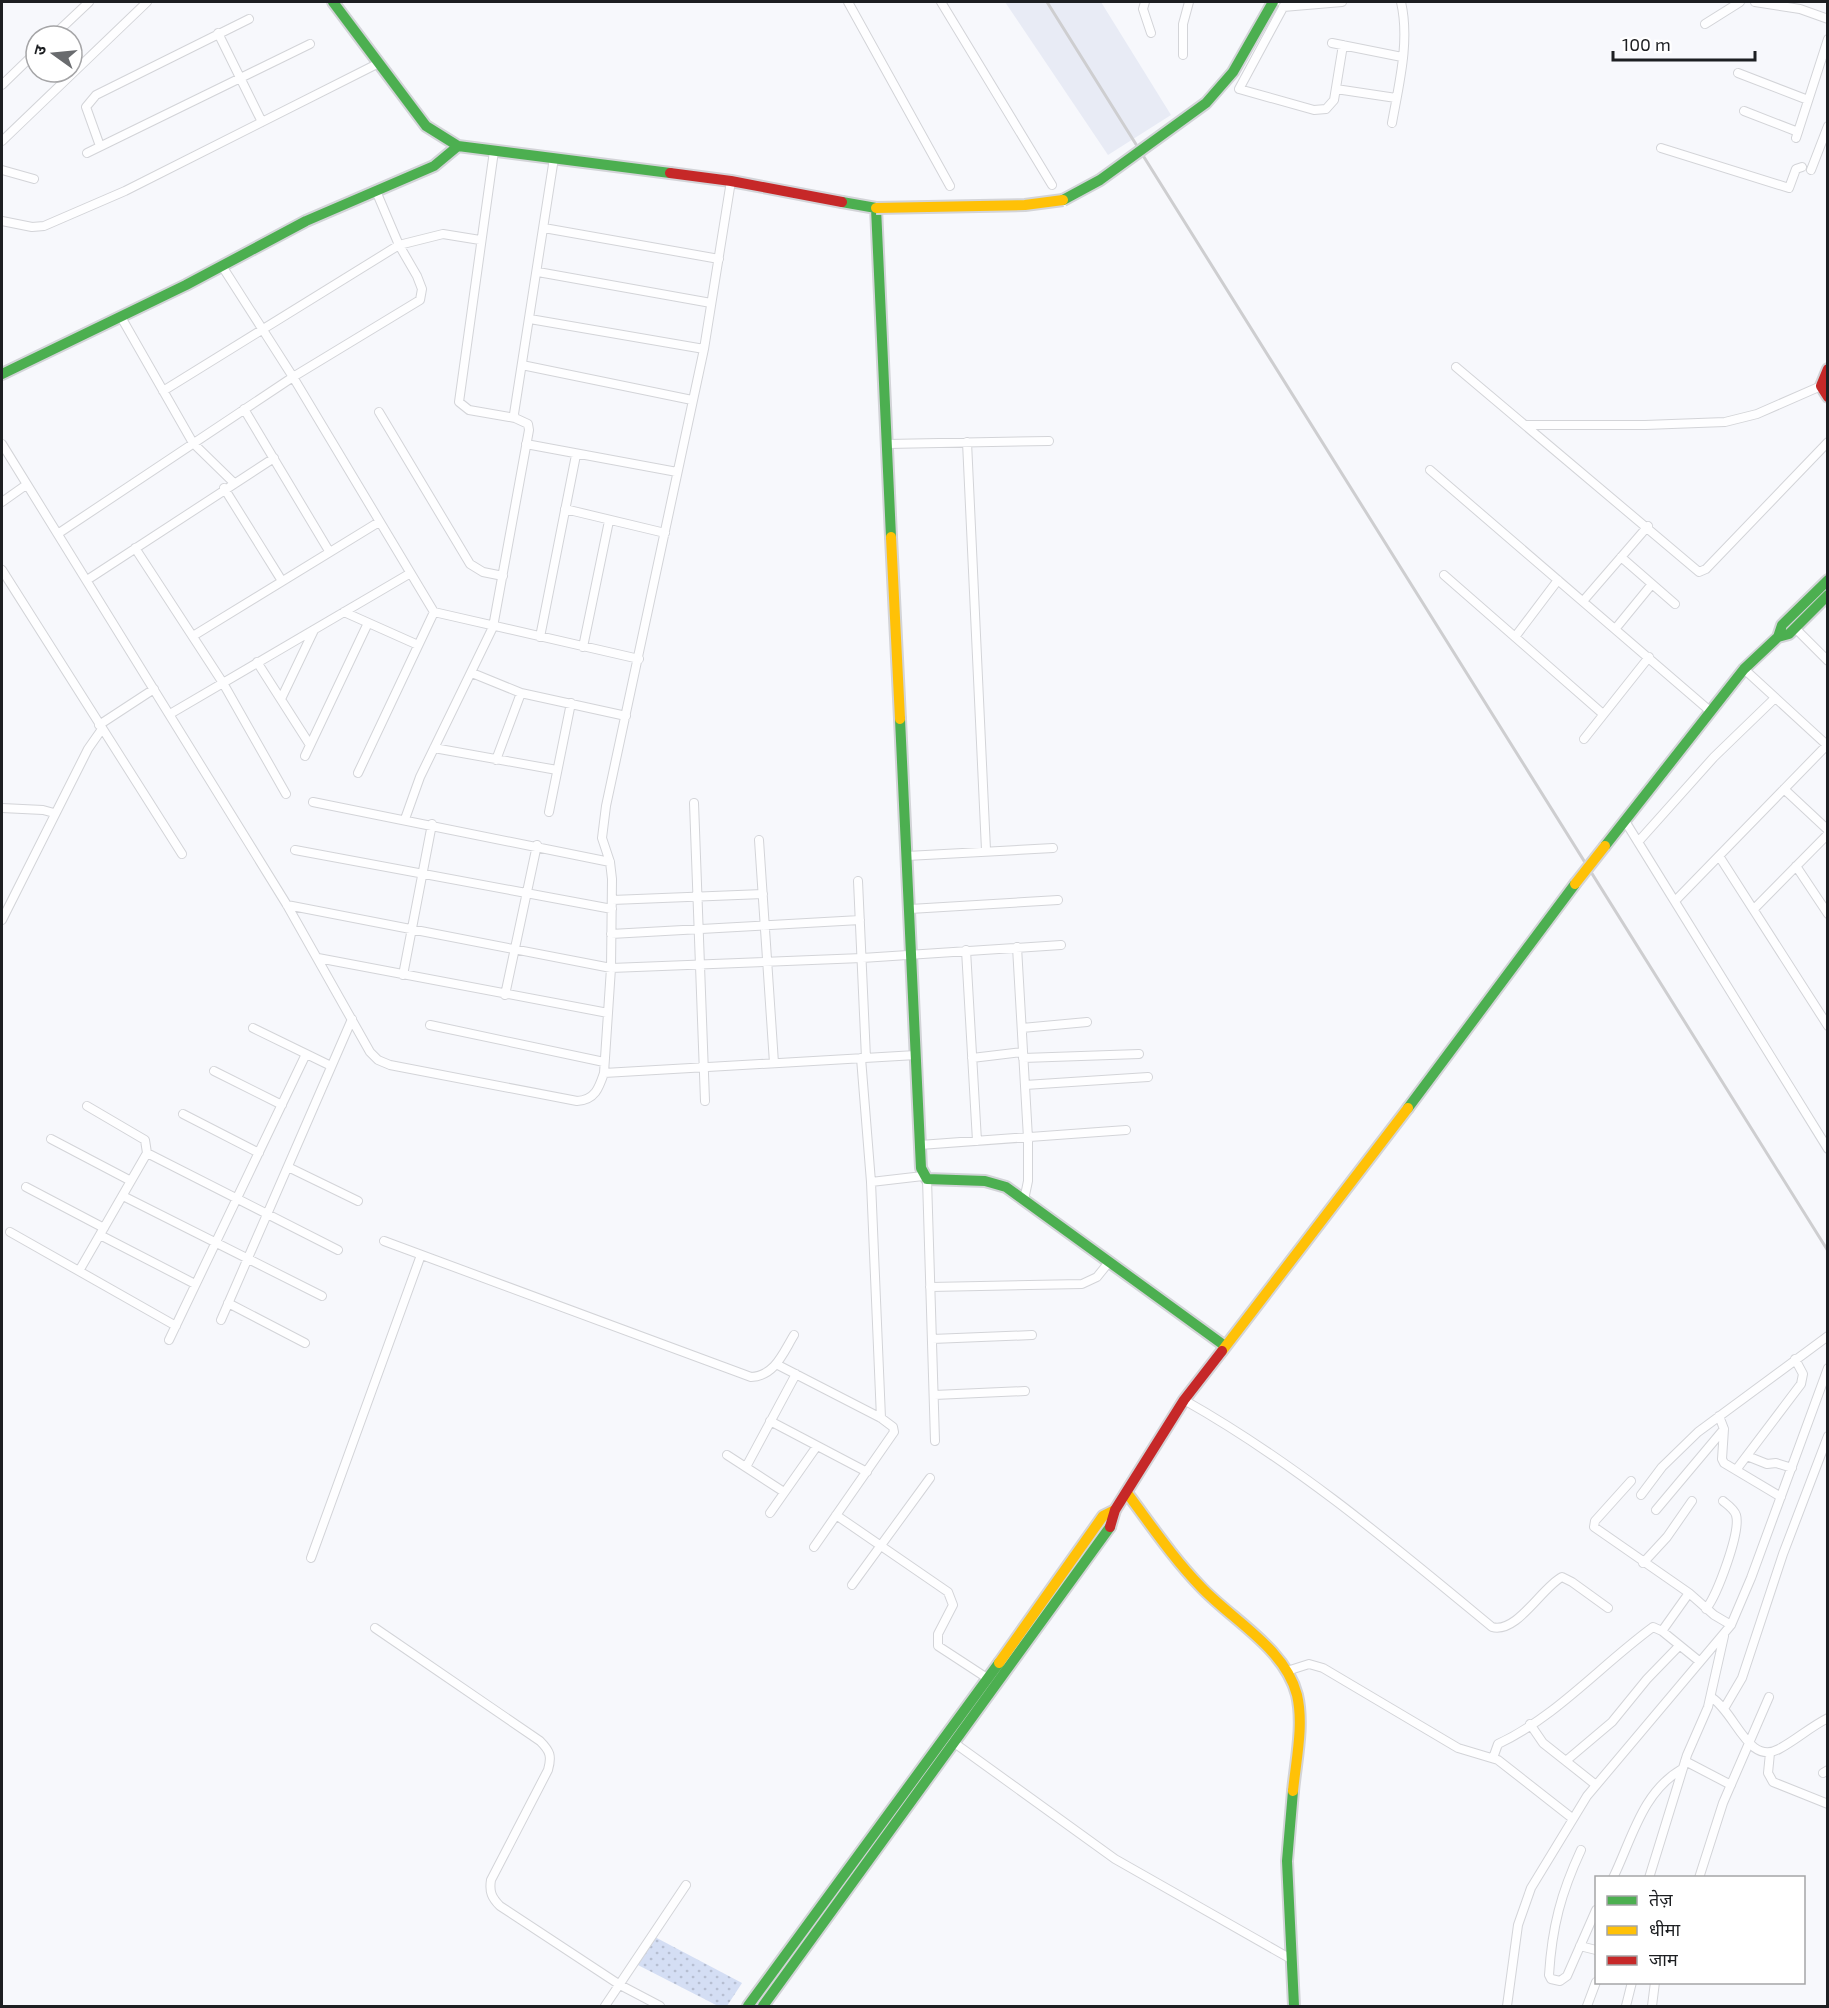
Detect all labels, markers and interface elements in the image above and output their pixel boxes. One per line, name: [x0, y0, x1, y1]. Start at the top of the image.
north arrow: [24, 24, 84, 84]
scale bar: [1613, 24, 1756, 62]
text: 100 m: [1622, 33, 1671, 55]
text: उ: [29, 42, 50, 57]
legend: [1595, 1876, 1805, 1984]
text: तेज़: [1649, 1888, 1673, 1910]
text: धीमा: [1649, 1918, 1680, 1940]
text: जाम: [1649, 1948, 1679, 1970]

